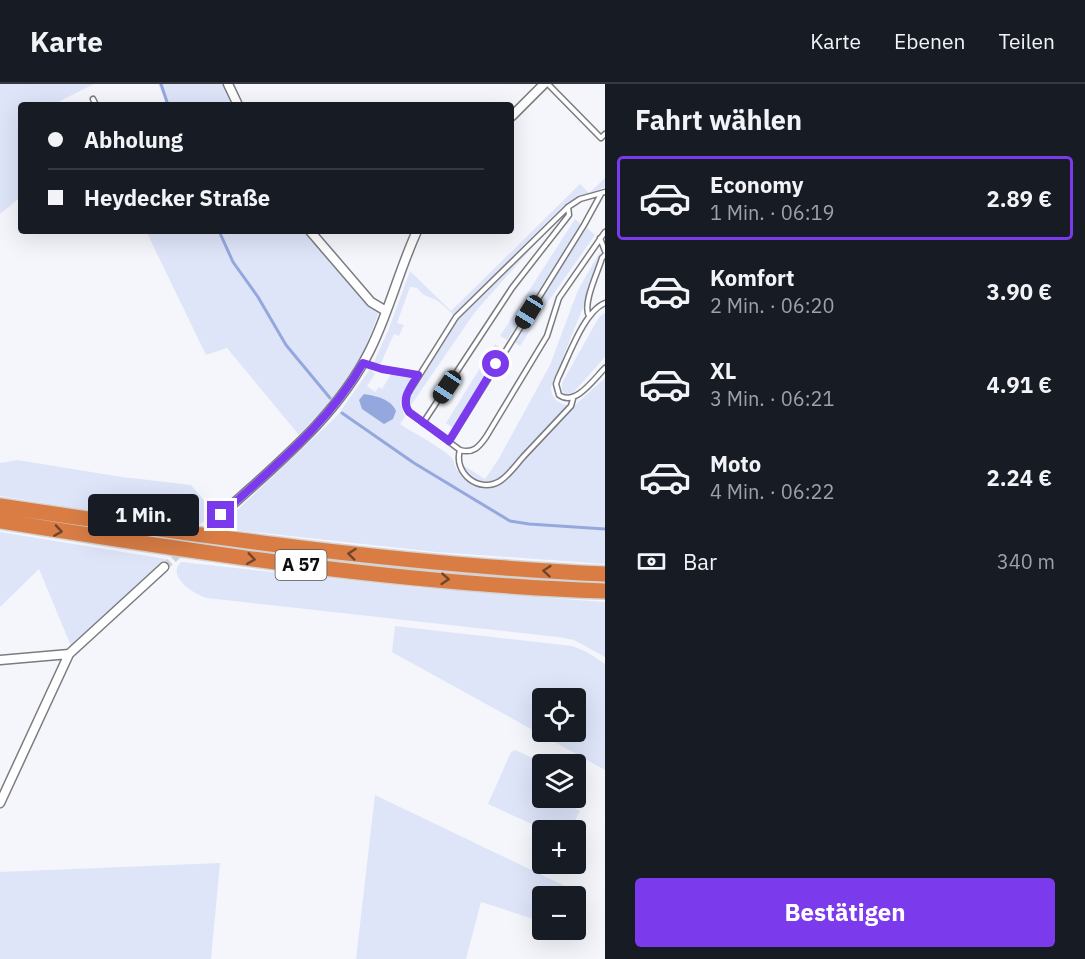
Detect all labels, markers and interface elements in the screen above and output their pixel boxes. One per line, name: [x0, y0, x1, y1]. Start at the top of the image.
text: Karte: [30, 23, 103, 60]
text: Karte: [810, 27, 861, 55]
text: Ebenen: [894, 27, 965, 55]
text: Teilen: [998, 27, 1055, 55]
text: Fahrt wählen: [635, 102, 802, 137]
text: Abholung: [84, 125, 183, 154]
text: Economy: [710, 170, 804, 199]
icon: car: [638, 171, 692, 225]
text: Heydecker Straße: [84, 183, 270, 212]
text: 2.89 €: [987, 184, 1052, 213]
text: 1 Min. · 06:19: [710, 199, 835, 226]
text: Komfort: [710, 263, 795, 292]
icon: car: [638, 264, 692, 318]
text: 3.90 €: [987, 277, 1052, 306]
car: [512, 292, 546, 332]
text: 2 Min. · 06:20: [710, 292, 835, 319]
route start: [482, 350, 509, 377]
text: XL: [710, 356, 736, 385]
icon: car: [638, 357, 692, 411]
car: [429, 367, 465, 407]
text: 4.91 €: [987, 370, 1052, 399]
text: 3 Min. · 06:21: [710, 385, 835, 412]
text: Moto: [710, 449, 761, 478]
icon: car: [638, 450, 692, 504]
text: 2.24 €: [987, 463, 1052, 492]
text: 4 Min. · 06:22: [710, 478, 835, 505]
callout: 1 Min.: [89, 494, 200, 536]
text: 1 Min.: [115, 501, 172, 528]
route end: [207, 501, 234, 528]
one-way arrow: [53, 524, 62, 536]
icon: cash: [635, 545, 668, 578]
text: Bar: [683, 547, 717, 576]
one-way arrow: [348, 548, 357, 561]
text: 340 m: [997, 548, 1055, 575]
road number: A 57: [276, 550, 326, 580]
one-way arrow: [246, 553, 255, 565]
one-way arrow: [542, 564, 551, 577]
one-way arrow: [440, 573, 449, 586]
map controls: [532, 688, 586, 940]
button: locate: [532, 688, 586, 742]
button: layers: [532, 754, 586, 808]
button: +: [532, 820, 586, 874]
button: Bestätigen: [635, 878, 1055, 947]
button: −: [532, 886, 586, 940]

